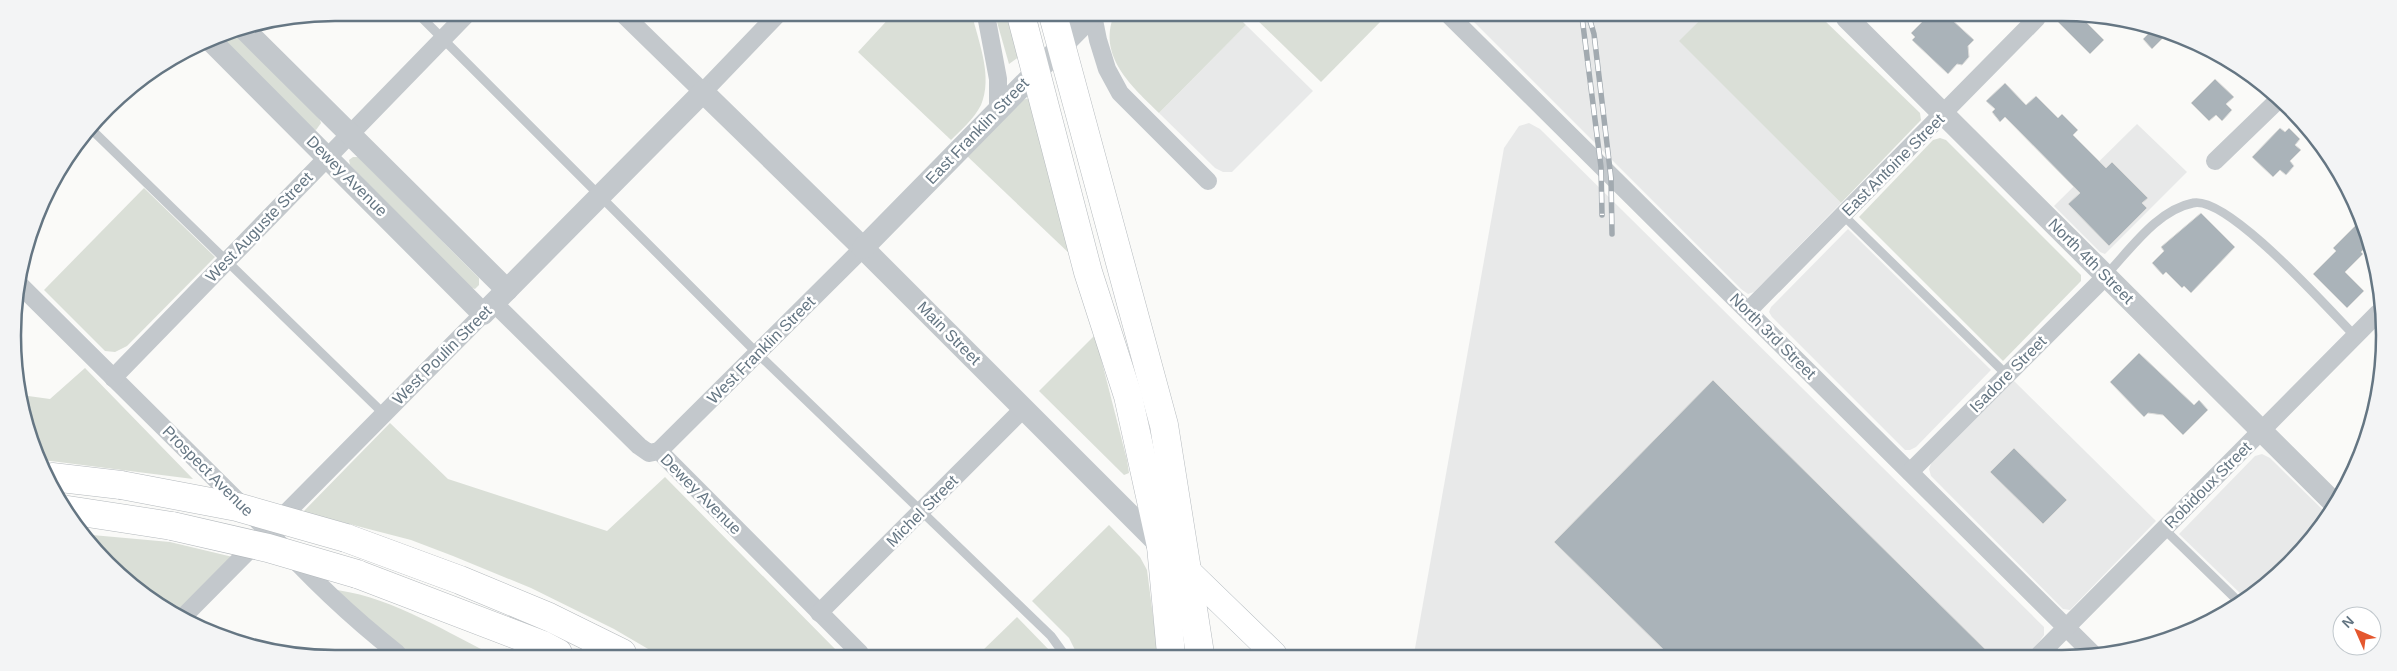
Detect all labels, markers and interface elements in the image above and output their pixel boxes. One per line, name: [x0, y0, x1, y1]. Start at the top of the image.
street label: East Franklin Street: [922, 74, 1032, 187]
street label: East Antoine Street: [1839, 110, 1948, 219]
street label: Dewey Avenue: [303, 132, 391, 220]
street label: West Auguste Street: [202, 168, 316, 285]
street label: North 4th Street: [2045, 215, 2137, 307]
street label: North 3rd Street: [1727, 290, 1820, 383]
street label: West Franklin Street: [704, 292, 819, 407]
street label: Main Street: [914, 298, 984, 368]
street label: West Poulin Street: [389, 302, 495, 408]
street label: Isadore Street: [1966, 332, 2050, 416]
street label: Prospect Avenue: [159, 422, 257, 520]
street label: Robidoux Street: [2161, 438, 2255, 532]
street label: Dewey Avenue: [657, 450, 745, 538]
street label: Michel Street: [883, 472, 961, 550]
north arrow: [2332, 606, 2382, 656]
text: N: [2339, 613, 2357, 631]

